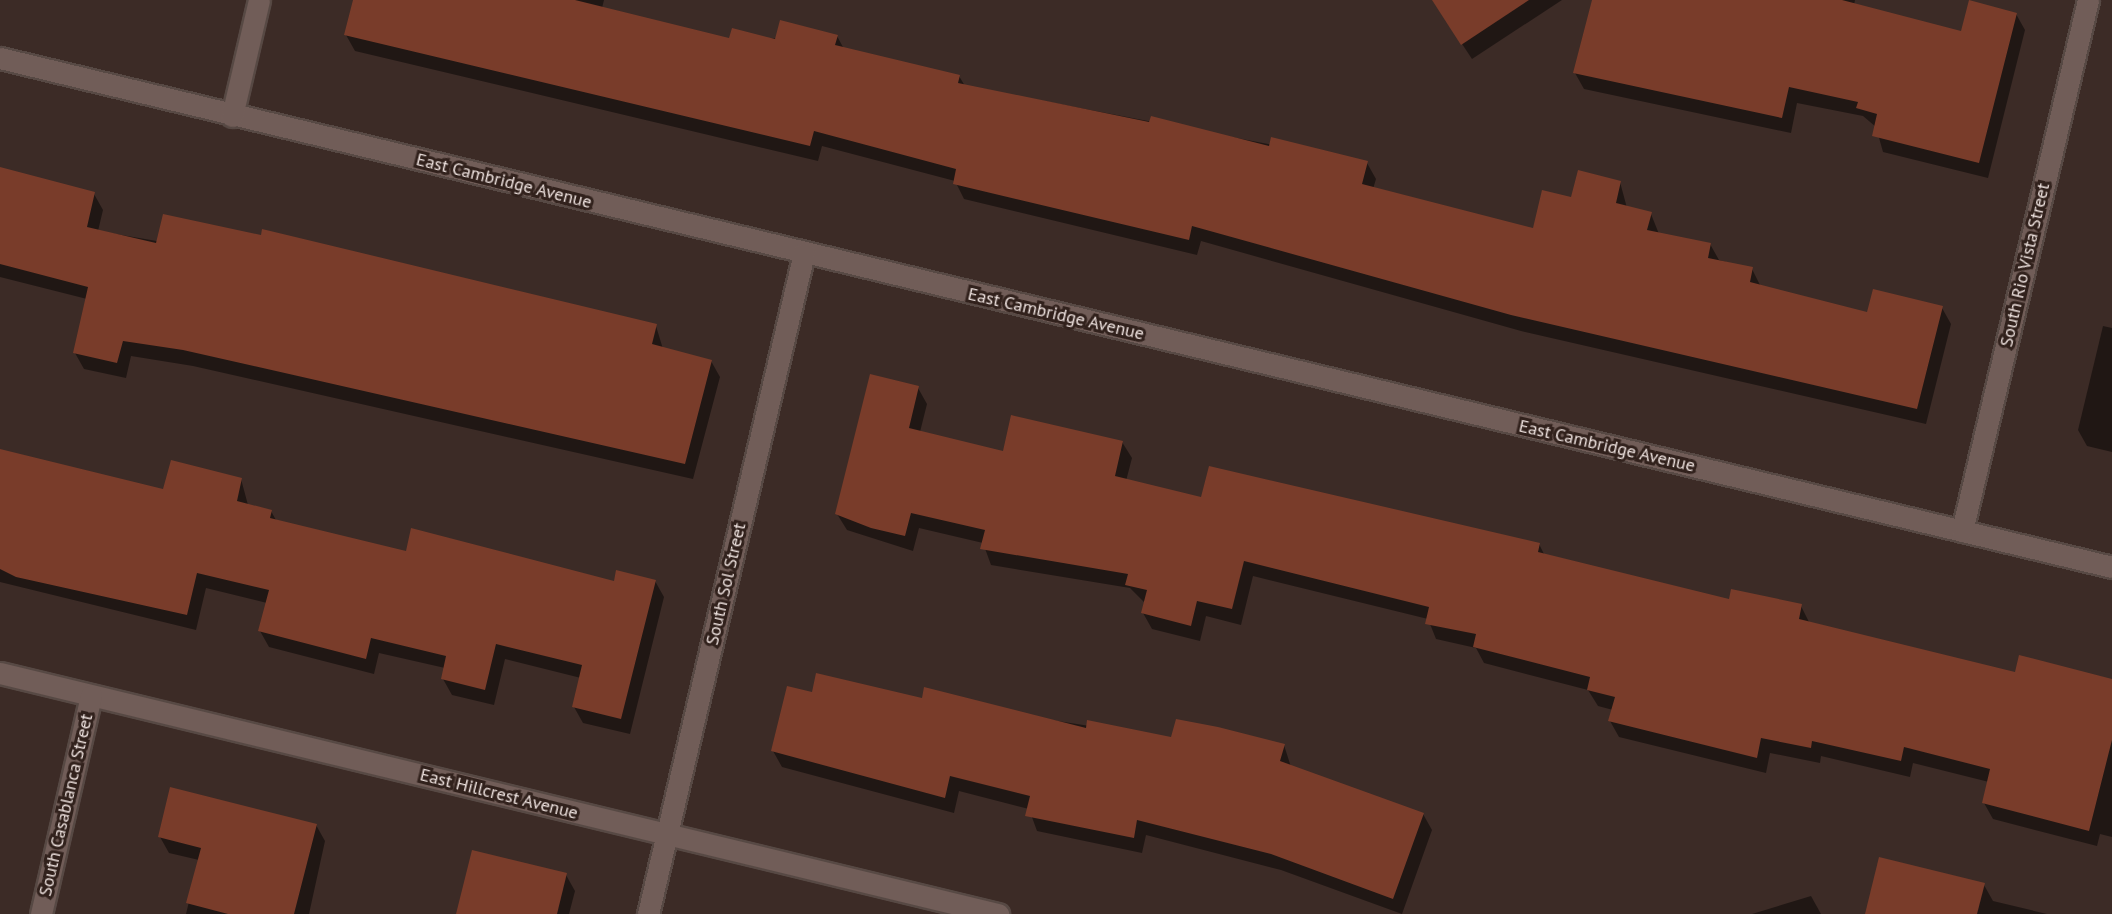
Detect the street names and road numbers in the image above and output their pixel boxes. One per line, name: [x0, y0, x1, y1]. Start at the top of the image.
street label: East Cambridge Avenue: [414, 149, 594, 213]
street label: South Rio Vista Street: [1996, 181, 2054, 349]
street label: East Cambridge Avenue: [966, 283, 1146, 345]
street label: East Cambridge Avenue: [1517, 415, 1697, 477]
street label: South Sol Street: [701, 521, 751, 647]
street label: South Casablanca Street: [34, 712, 98, 898]
street label: East Hillcrest Avenue: [418, 764, 580, 824]

